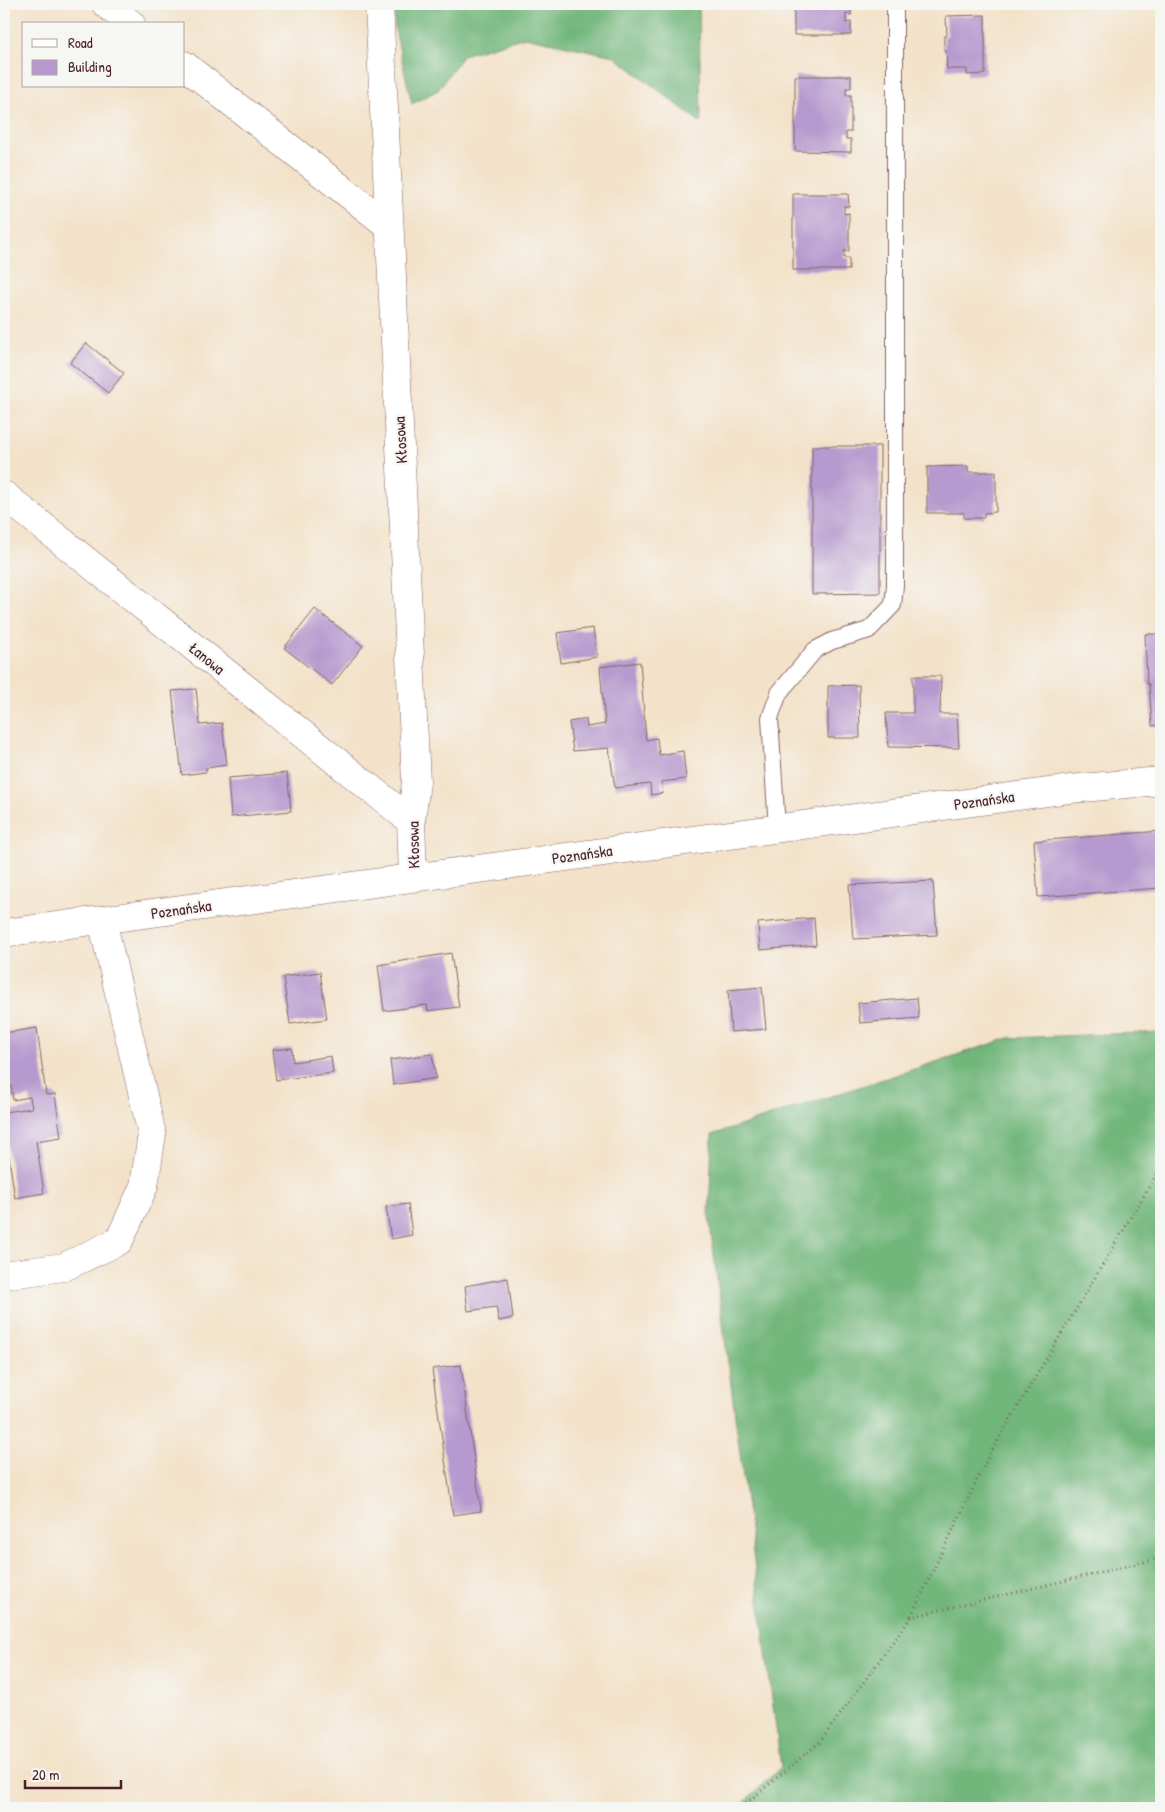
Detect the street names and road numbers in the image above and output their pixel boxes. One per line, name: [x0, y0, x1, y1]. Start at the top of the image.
street label: Kłosowa: [388, 416, 412, 464]
street label: Łanowa: [184, 637, 230, 679]
street label: Poznańska: [952, 785, 1016, 815]
street label: Kłosowa: [402, 821, 424, 869]
street label: Poznańska: [550, 839, 614, 869]
street label: Poznańska: [149, 894, 213, 924]

